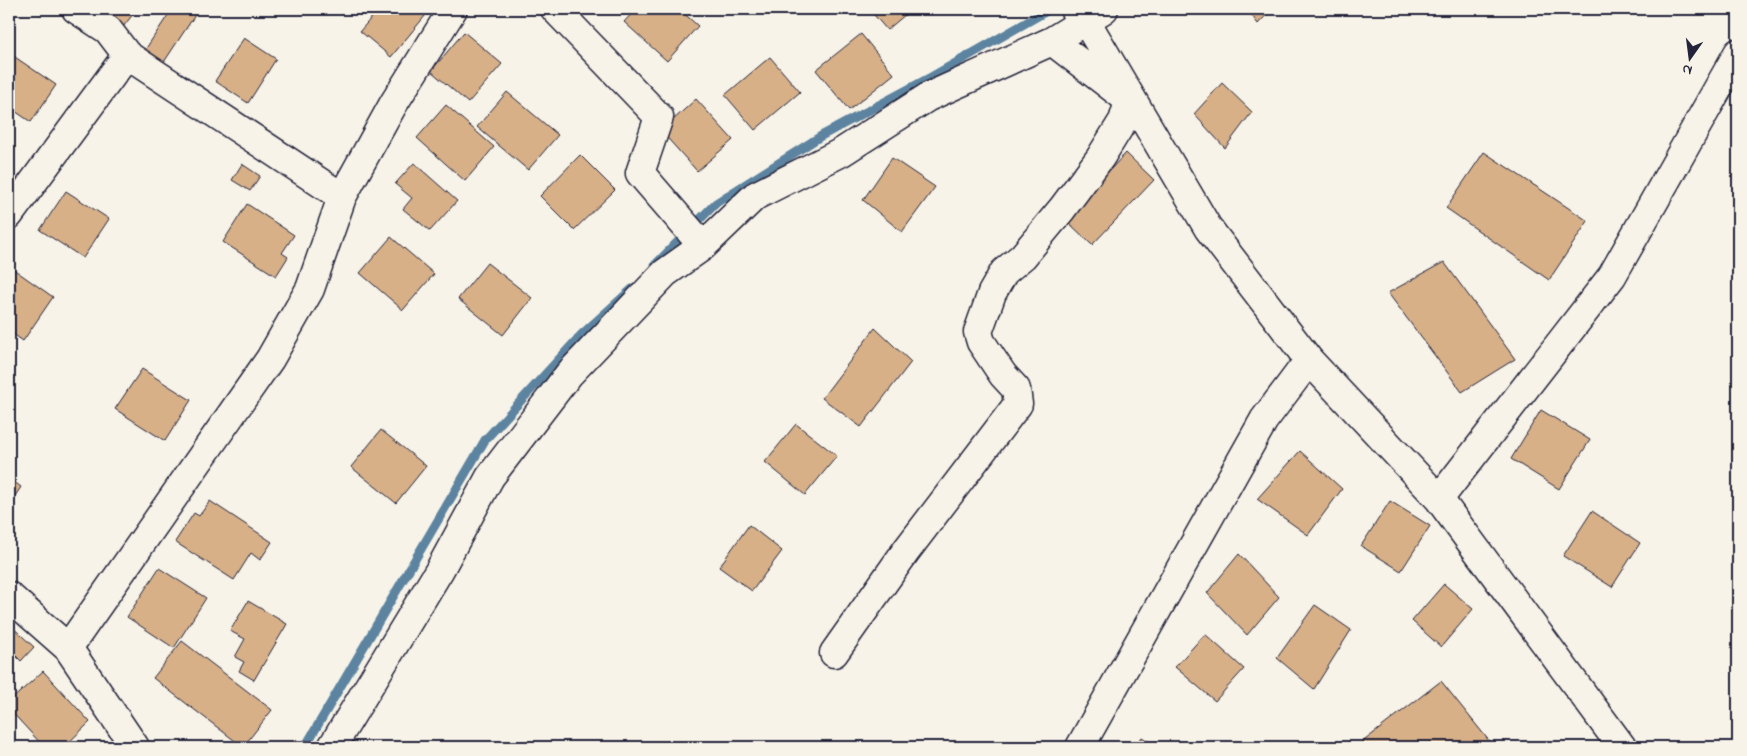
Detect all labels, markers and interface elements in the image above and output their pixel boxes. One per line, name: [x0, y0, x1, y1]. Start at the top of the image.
north arrow: [1664, 32, 1714, 82]
text: N: [1680, 58, 1694, 80]

